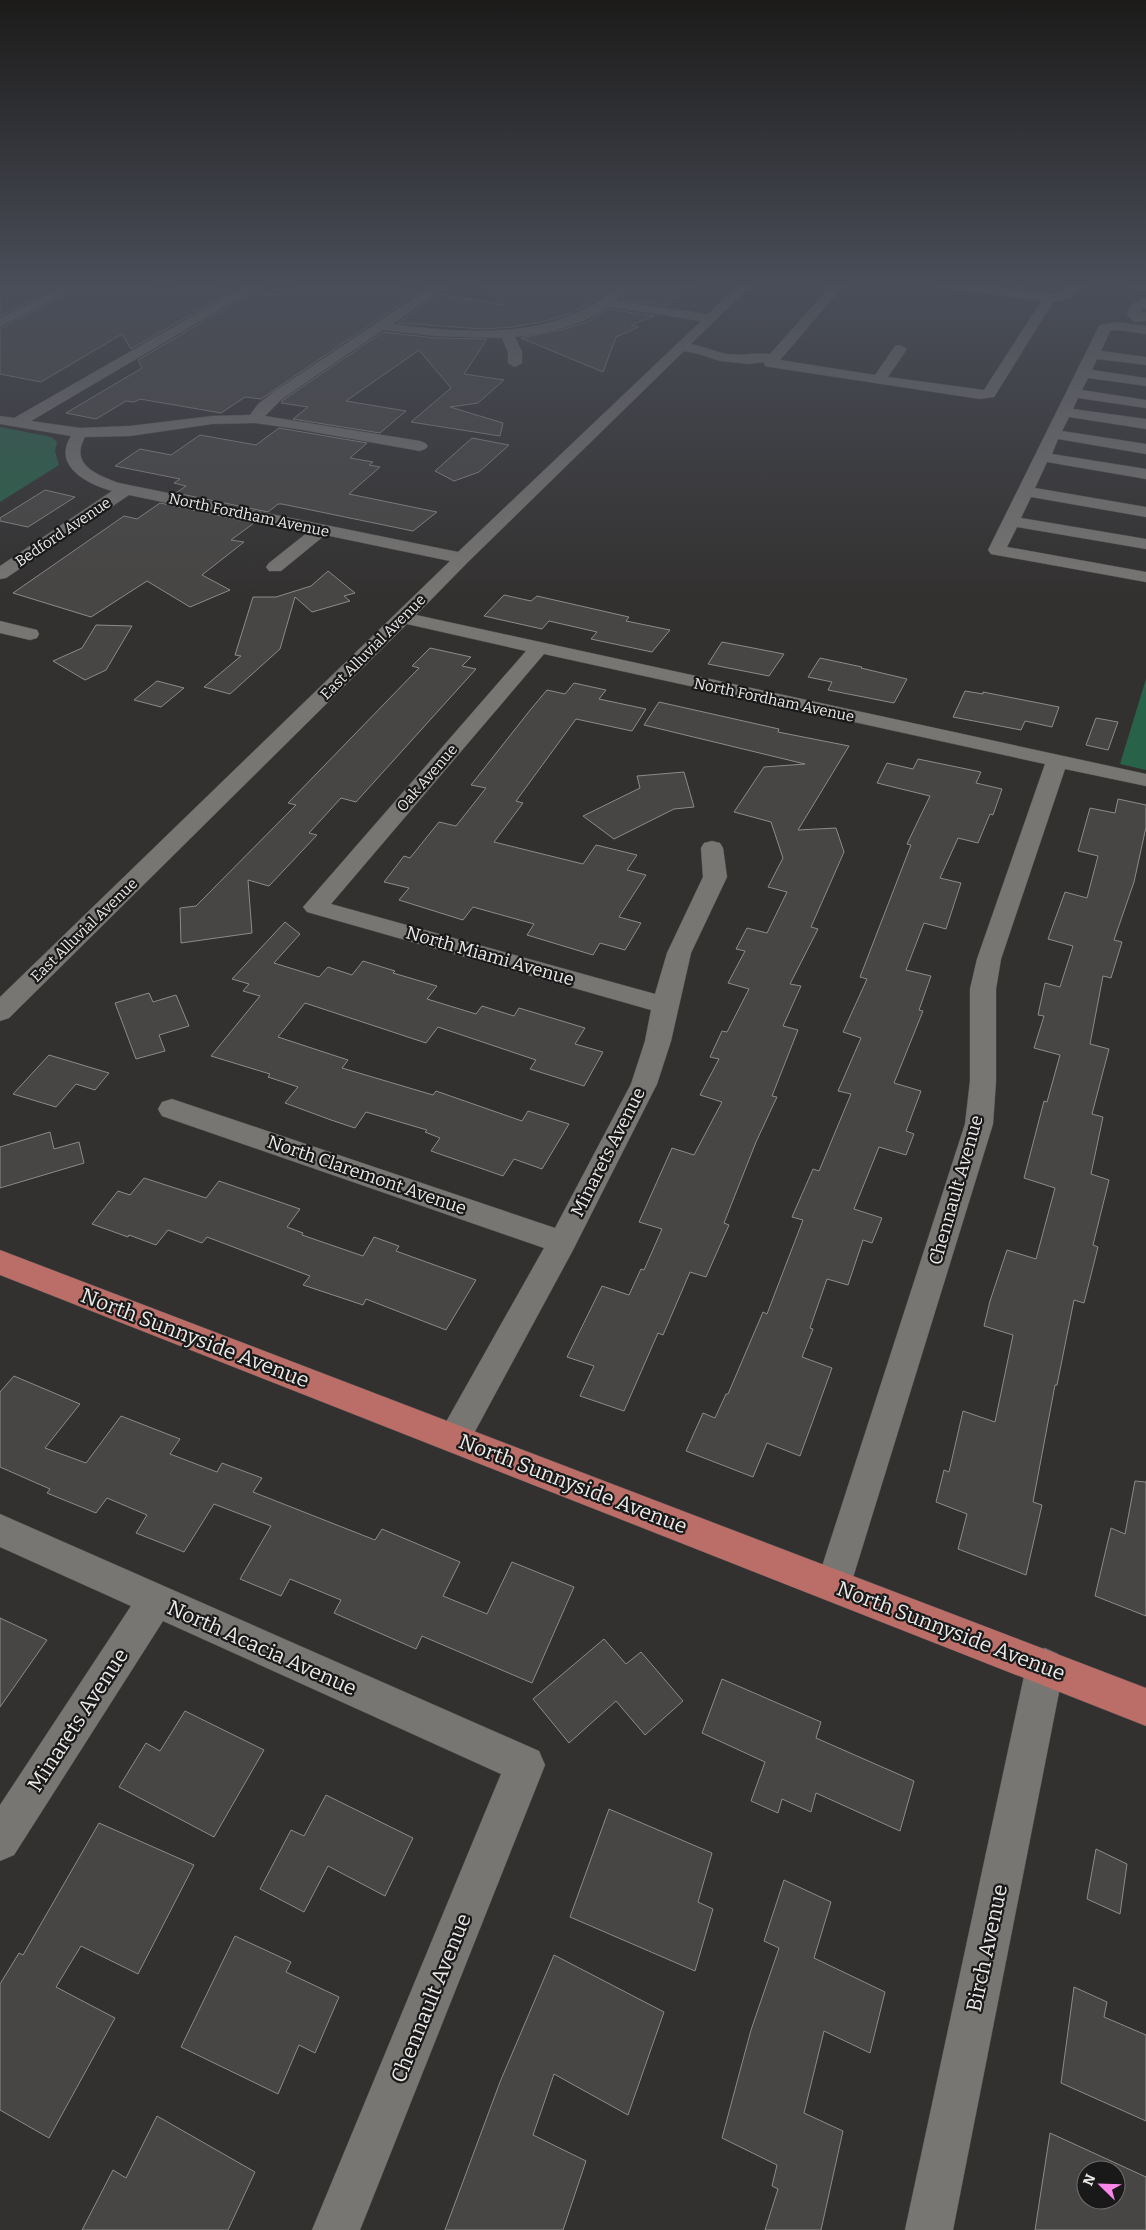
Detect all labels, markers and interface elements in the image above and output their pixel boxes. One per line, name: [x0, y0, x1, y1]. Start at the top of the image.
street label: North Fordham Avenue: [167, 489, 331, 541]
street label: Bedford Avenue: [12, 493, 114, 571]
street label: East Alluvial Avenue: [317, 591, 429, 703]
street label: North Fordham Avenue: [692, 674, 856, 726]
street label: Oak Avenue: [393, 741, 461, 815]
street label: East Alluvial Avenue: [27, 874, 141, 986]
street label: North Miami Avenue: [403, 921, 577, 991]
street label: Minarets Avenue: [566, 1084, 650, 1220]
street label: Chennault Avenue: [924, 1113, 988, 1267]
street label: North Claremont Avenue: [265, 1131, 469, 1219]
street label: North Sunnyside Avenue: [77, 1282, 313, 1394]
street label: North Sunnyside Avenue: [455, 1428, 691, 1540]
street label: North Sunnyside Avenue: [833, 1575, 1069, 1687]
street label: North Acacia Avenue: [163, 1595, 361, 1701]
street label: Minarets Avenue: [22, 1644, 134, 1796]
street label: Birch Avenue: [961, 1882, 1013, 2014]
street label: Chennault Avenue: [385, 1910, 477, 2086]
north arrow: [1076, 2160, 1126, 2210]
text: N: [1080, 2172, 1100, 2188]

